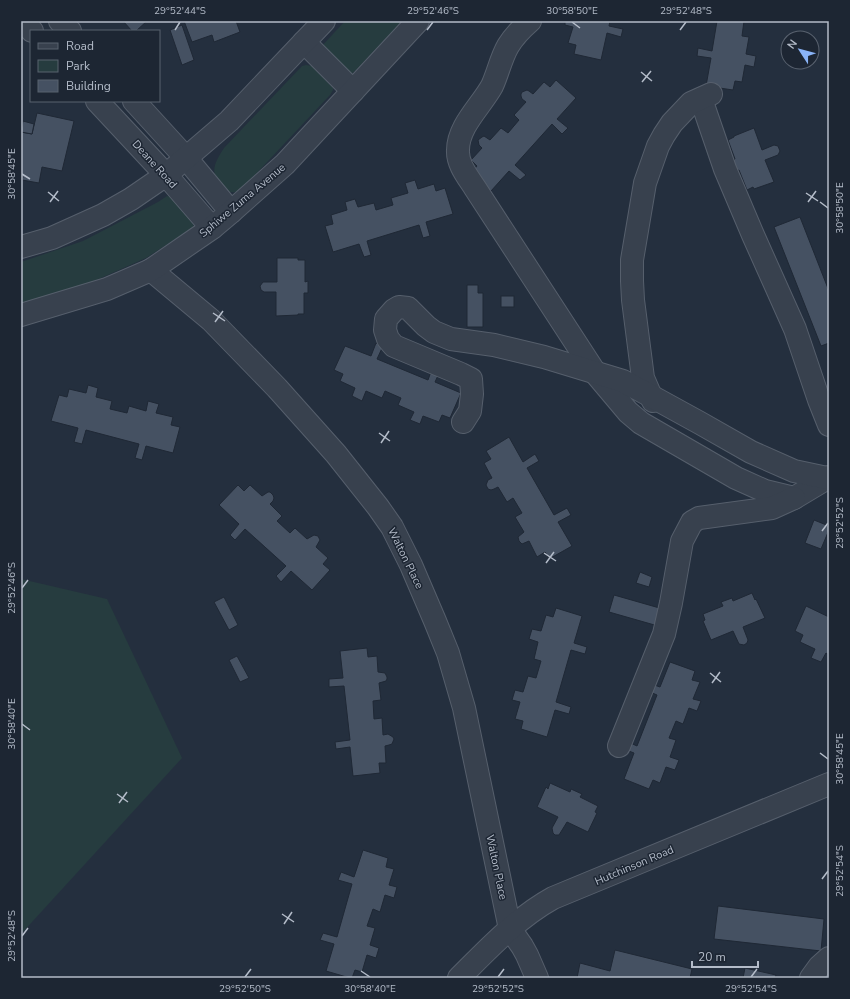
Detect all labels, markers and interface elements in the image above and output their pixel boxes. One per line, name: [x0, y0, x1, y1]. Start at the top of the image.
text: 29°52'44"S: [154, 4, 206, 18]
text: 29°52'46"S: [407, 4, 459, 18]
text: 30°58'50"E: [546, 4, 598, 18]
text: 29°52'48"S: [660, 4, 712, 18]
legend: [30, 30, 160, 102]
north arrow: [780, 30, 820, 70]
text: N: [784, 37, 801, 52]
text: Road: [66, 38, 94, 54]
text: Park: [66, 58, 91, 74]
text: Building: [66, 78, 111, 94]
street label: Deane Road: [129, 137, 180, 192]
text: 30°58'45"E: [5, 148, 19, 200]
street label: Sphiwe Zuma Avenue: [196, 160, 289, 241]
text: 30°58'50"E: [833, 182, 847, 234]
text: 29°52'52"S: [833, 497, 847, 549]
street label: Walton Place: [384, 525, 427, 591]
text: 29°52'46"S: [5, 562, 19, 614]
text: 30°58'40"E: [5, 698, 19, 750]
text: 30°58'45"E: [833, 733, 847, 785]
street label: Walton Place: [482, 833, 511, 901]
street label: Hutchinson Road: [592, 842, 676, 889]
text: 29°52'54"S: [833, 845, 847, 897]
text: 29°52'48"S: [5, 910, 19, 962]
scale bar: [692, 943, 758, 969]
text: 20 m: [698, 949, 726, 965]
text: 29°52'50"S: [219, 982, 271, 996]
text: 30°58'40"E: [344, 982, 396, 996]
text: 29°52'52"S: [472, 982, 524, 996]
text: 29°52'54"S: [725, 982, 777, 996]

